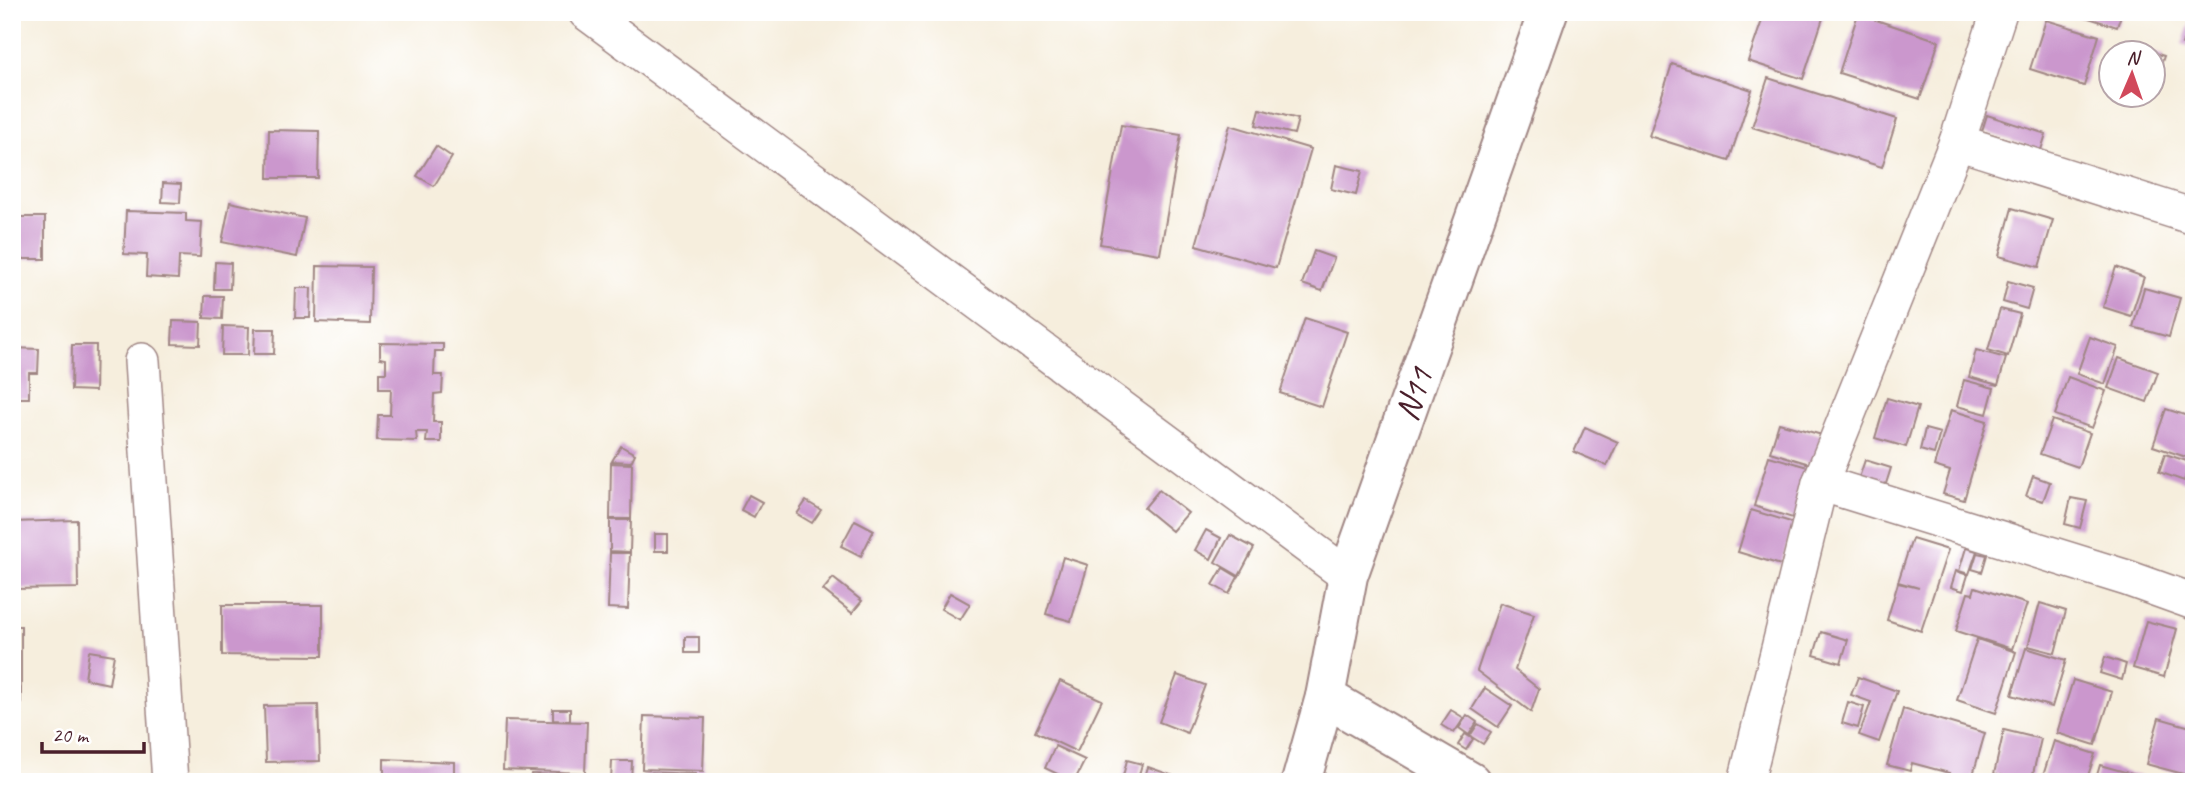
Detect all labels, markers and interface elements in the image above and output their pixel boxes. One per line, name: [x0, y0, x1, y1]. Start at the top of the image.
north arrow: [2098, 38, 2168, 108]
text: N: [2126, 46, 2142, 70]
street label: N11: [1384, 360, 1444, 426]
scale bar: [42, 710, 144, 754]
text: 20 m: [52, 722, 90, 748]

